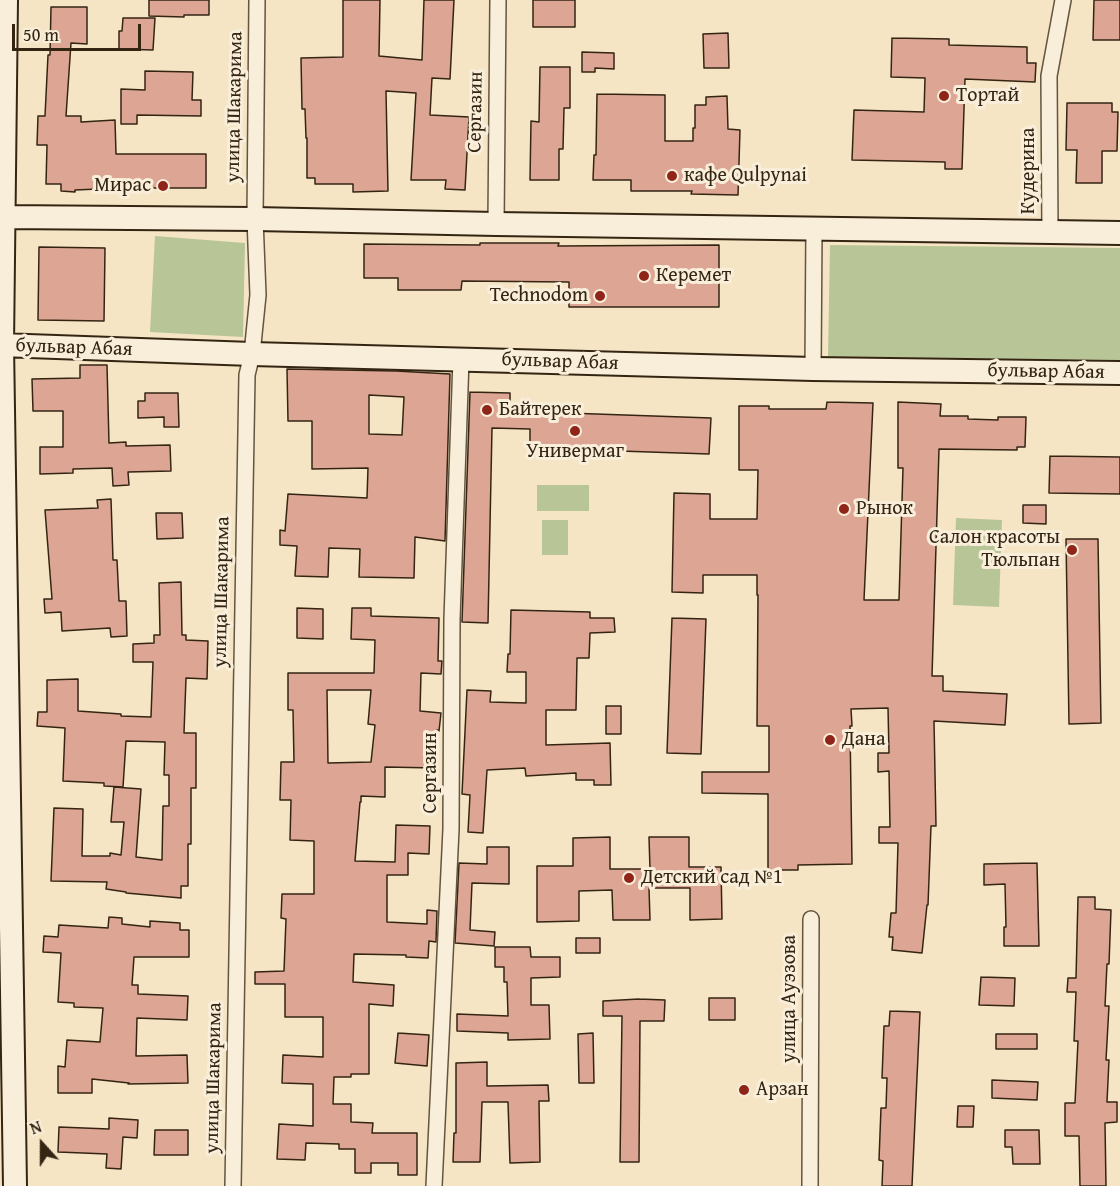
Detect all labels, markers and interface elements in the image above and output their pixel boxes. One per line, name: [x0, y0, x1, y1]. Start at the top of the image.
scale bar: [15, 12, 144, 50]
text: 50 m: [23, 21, 59, 48]
street label: улица Шакарима: [222, 31, 248, 183]
street label: Сергазин: [463, 71, 489, 153]
place label: Тортай: [956, 84, 1019, 108]
marker: Тортай: [937, 89, 951, 103]
street label: Кудерина: [1017, 128, 1041, 214]
place label: кафе Qulpynai: [684, 164, 807, 188]
marker: кафе Qulpynai: [665, 169, 679, 183]
place label: Мирас: [94, 174, 151, 198]
marker: Мирас: [156, 179, 170, 193]
place label: Керемет: [656, 264, 731, 288]
marker: Керемет: [637, 269, 651, 283]
place label: Technodom: [490, 284, 588, 308]
marker: Technodom: [593, 289, 607, 303]
street label: бульвар Абая: [15, 334, 133, 362]
street label: бульвар Абая: [501, 348, 619, 376]
street label: бульвар Абая: [987, 359, 1105, 385]
place label: Байтерек: [499, 398, 581, 422]
marker: Байтерек: [480, 403, 494, 417]
marker: Универмаг: [568, 424, 582, 438]
place label: Универмаг: [526, 440, 624, 464]
place label: Рынок: [856, 497, 913, 521]
marker: Рынок: [837, 502, 851, 516]
street label: улица Шакарима: [209, 516, 235, 668]
place label: Салон красоты Тюльпан: [929, 526, 1060, 573]
marker: Салон красоты Тюльпан: [1065, 543, 1079, 557]
place label: Дана: [842, 728, 885, 752]
street label: Сергазин: [419, 732, 443, 814]
marker: Дана: [823, 733, 837, 747]
place label: Детский сад №1: [641, 866, 783, 890]
marker: Детский сад №1: [622, 871, 636, 885]
street label: улица Ауэзова: [778, 935, 802, 1063]
street label: улица Шакарима: [201, 1002, 227, 1154]
place label: Арзан: [756, 1078, 809, 1102]
marker: Арзан: [737, 1083, 751, 1097]
north arrow: [12, 1114, 72, 1174]
text: N: [26, 1114, 45, 1140]

